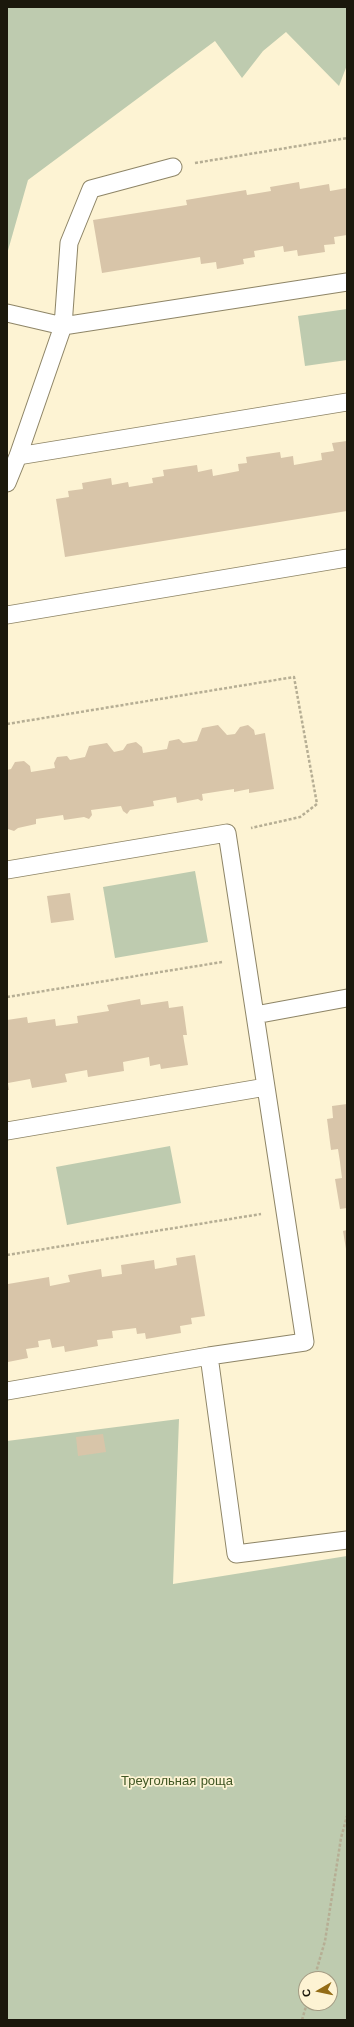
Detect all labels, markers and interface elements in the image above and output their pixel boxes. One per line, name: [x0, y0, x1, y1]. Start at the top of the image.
park label: Треугольная роща: [121, 1773, 233, 1789]
north arrow: [298, 1971, 338, 2011]
text: С: [300, 1988, 314, 1998]

